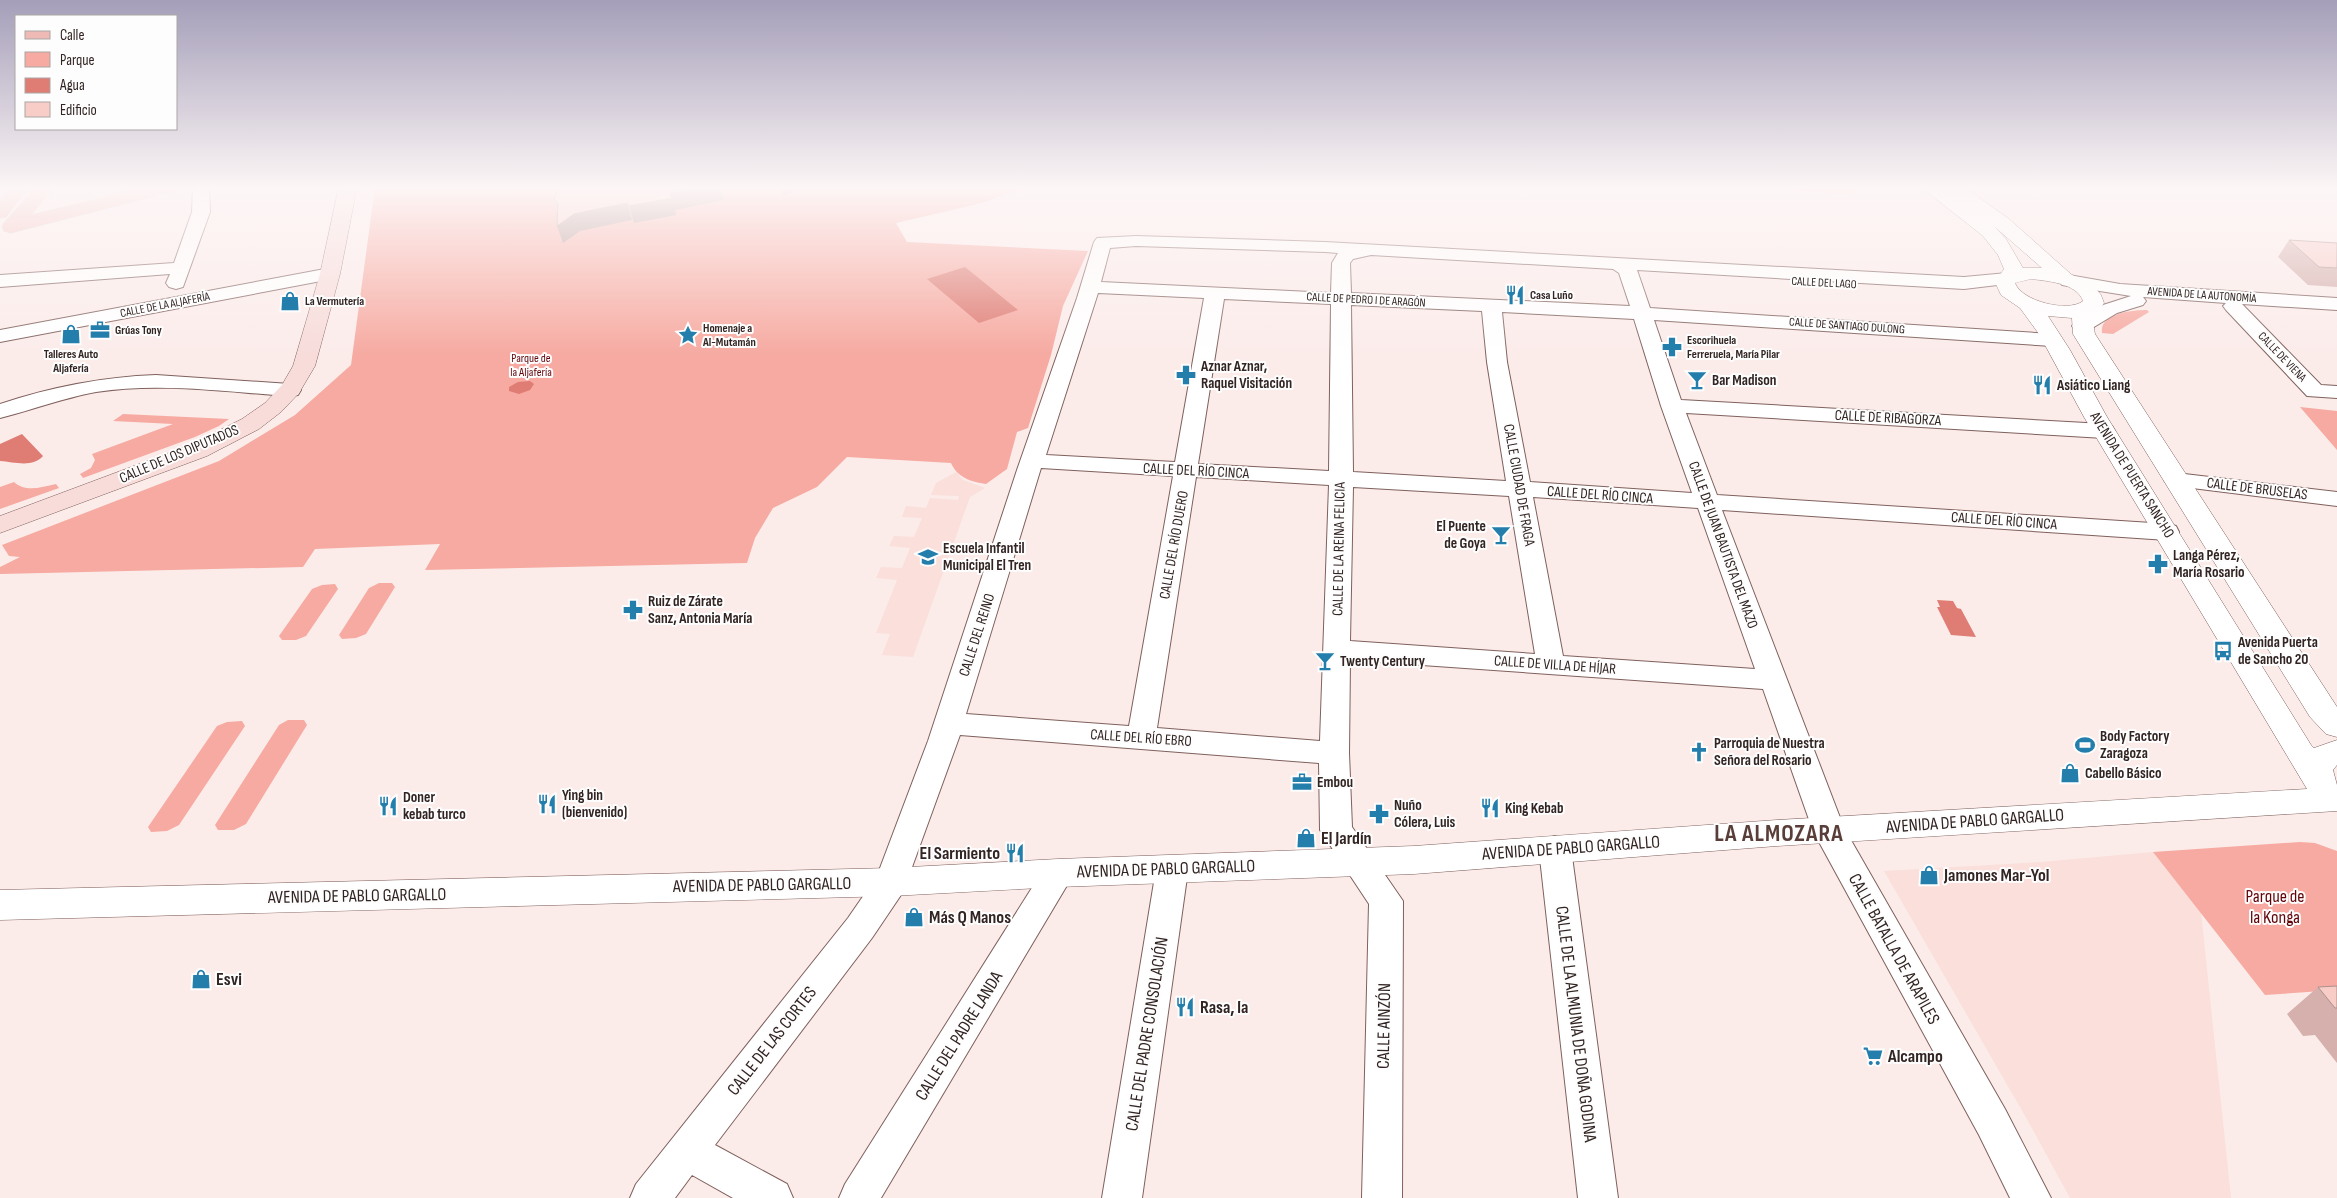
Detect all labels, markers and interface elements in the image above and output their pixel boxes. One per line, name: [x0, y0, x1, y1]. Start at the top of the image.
legend: [15, 15, 178, 130]
text: Calle: [60, 26, 84, 45]
text: Parque: [60, 51, 95, 70]
text: Agua: [59, 76, 85, 95]
text: Edificio: [60, 101, 97, 120]
street label: CALLE DEL LAGO: [1791, 274, 1857, 292]
restaurant icon: Casa Luño: [1504, 284, 1526, 306]
street label: AVENIDA DE LA AUTONOMÍA: [2146, 284, 2258, 306]
place label: Casa Luño: [1530, 288, 1573, 303]
street label: CALLE DE LA ALJAFERÍA: [119, 289, 212, 321]
street label: CALLE DE PEDRO I DE ARAGÓN: [1306, 289, 1426, 311]
shop icon: La Vermutería: [279, 290, 301, 312]
place label: La Vermutería: [305, 294, 364, 309]
street label: CALLE DE SANTIAGO DULONG: [1789, 314, 1905, 338]
office icon: Grúas Tony: [89, 319, 111, 341]
place label: Homenaje a Al-Mutamán: [702, 321, 756, 350]
shop icon: Talleres Auto Aljafería: [60, 323, 82, 345]
place label: Grúas Tony: [115, 323, 162, 338]
place icon: Homenaje a Al-Mutamán: [677, 324, 699, 346]
street label: CALLE DE VIENA: [2255, 329, 2310, 386]
place label: Escorihuela Ferreruela, María Pilar: [1687, 333, 1780, 362]
pharmacy icon: Escorihuela Ferreruela, María Pilar: [1661, 336, 1683, 358]
place label: Talleres Auto Aljafería: [44, 347, 98, 376]
park label: Parque de la Aljafería: [510, 351, 552, 380]
place label: Aznar Aznar, Raquel Visitación: [1200, 357, 1292, 393]
pharmacy icon: Aznar Aznar, Raquel Visitación: [1175, 364, 1197, 386]
bar icon: Bar Madison: [1686, 369, 1708, 391]
place label: Bar Madison: [1712, 371, 1776, 390]
restaurant icon: Asiático Liang: [2031, 374, 2053, 396]
place label: Asiático Liang: [2056, 376, 2131, 395]
street label: CALLE DE RIBAGORZA: [1834, 406, 1942, 430]
street label: AVENIDA DE PUERTA SANCHO: [2085, 408, 2179, 542]
street label: CALLE DE LOS DIPUTADOS: [116, 420, 242, 488]
street label: CALLE CIUDAD DE FRAGA: [1499, 423, 1539, 548]
street label: CALLE DEL RÍO CINCA: [1142, 459, 1250, 483]
street label: CALLE DE JUAN BAUTISTA DEL MAZO: [1684, 459, 1762, 631]
street label: CALLE DE BRUSELAS: [2206, 473, 2308, 505]
street label: CALLE DE LA REINA FELICIA: [1328, 481, 1350, 616]
street label: CALLE DEL RÍO CINCA: [1546, 482, 1654, 508]
street label: CALLE DEL RÍO DUERO: [1155, 489, 1193, 601]
street label: CALLE DEL RÍO CINCA: [1950, 508, 2058, 534]
place label: El Puente de Goya: [1436, 517, 1486, 553]
bar icon: El Puente de Goya: [1490, 524, 1512, 546]
place label: Escuela Infantil Municipal El Tren: [943, 539, 1031, 575]
school or university icon: Escuela Infantil Municipal El Tren: [917, 546, 939, 568]
place label: Langa Pérez, María Rosario: [2173, 546, 2245, 582]
pharmacy icon: Langa Pérez, María Rosario: [2147, 553, 2169, 575]
street label: CALLE DEL REINO: [955, 591, 999, 679]
place label: Ruiz de Zárate Sanz, Antonia María: [648, 592, 752, 628]
pharmacy icon: Ruiz de Zárate Sanz, Antonia María: [622, 599, 644, 621]
place label: Avenida Puerta de Sancho 20: [2237, 633, 2318, 669]
bus stop icon: Avenida Puerta de Sancho 20: [2212, 640, 2234, 662]
bar icon: Twenty Century: [1314, 650, 1336, 672]
street label: CALLE DE VILLA DE HÍJAR: [1493, 651, 1617, 679]
place label: Twenty Century: [1340, 652, 1426, 671]
street label: CALLE DEL RÍO EBRO: [1090, 725, 1192, 751]
place label: Body Factory Zaragoza: [2100, 727, 2170, 763]
place label: Parroquia de Nuestra Señora del Rosario: [1714, 734, 1825, 770]
sports icon: Body Factory Zaragoza: [2074, 734, 2096, 756]
church icon: Parroquia de Nuestra Señora del Rosario: [1688, 741, 1710, 763]
shop icon: Cabello Básico: [2059, 762, 2081, 784]
place label: Cabello Básico: [2085, 764, 2162, 783]
office icon: Embou: [1291, 771, 1313, 793]
place label: Embou: [1317, 773, 1353, 792]
place label: Ying bin (bienvenido): [562, 786, 627, 822]
place label: Doner kebab turco: [403, 788, 466, 824]
restaurant icon: Ying bin (bienvenido): [536, 793, 558, 815]
restaurant icon: Doner kebab turco: [377, 795, 399, 817]
place label: Nuño Cólera, Luis: [1394, 796, 1456, 832]
restaurant icon: King Kebab: [1479, 797, 1501, 819]
place label: King Kebab: [1505, 799, 1563, 818]
pharmacy icon: Nuño Cólera, Luis: [1368, 803, 1390, 825]
street label: AVENIDA DE PABLO GARGALLO: [1884, 804, 2065, 838]
district label: LA ALMOZARA: [1714, 819, 1844, 848]
shop icon: El Jardín: [1295, 827, 1317, 849]
place label: El Jardín: [1321, 828, 1372, 849]
street label: AVENIDA DE PABLO GARGALLO: [1480, 831, 1661, 865]
restaurant icon: El Sarmiento: [1004, 842, 1026, 864]
place label: El Sarmiento: [920, 843, 1000, 864]
street label: AVENIDA DE PABLO GARGALLO: [1076, 855, 1255, 883]
shop icon: Jamones Mar-Yol: [1918, 864, 1940, 886]
place label: Jamones Mar-Yol: [1943, 865, 2049, 886]
street label: CALLE BATALLA DE ARAPILES: [1844, 870, 1944, 1028]
street label: AVENIDA DE PABLO GARGALLO: [672, 873, 851, 897]
street label: AVENIDA DE PABLO GARGALLO: [267, 884, 446, 908]
park label: Parque de la Konga: [2245, 886, 2305, 928]
street label: CALLE DE LA ALMUNIA DE DOÑA GODINA: [1551, 905, 1601, 1144]
shop icon: Más Q Manos: [903, 906, 925, 928]
place label: Más Q Manos: [929, 907, 1011, 928]
street label: CALLE DEL PADRE CONSOLACIÓN: [1121, 935, 1173, 1133]
street label: CALLE DEL PADRE LANDA: [911, 967, 1007, 1104]
shop icon: Esvi: [190, 968, 212, 990]
place label: Esvi: [216, 969, 242, 990]
street label: CALLE DE LAS CORTES: [723, 982, 821, 1100]
street label: CALLE AINZÓN: [1373, 983, 1395, 1069]
restaurant icon: Rasa, la: [1174, 996, 1196, 1018]
place label: Rasa, la: [1200, 997, 1248, 1018]
supermarket icon: Alcampo: [1862, 1045, 1884, 1067]
place label: Alcampo: [1887, 1046, 1943, 1067]

